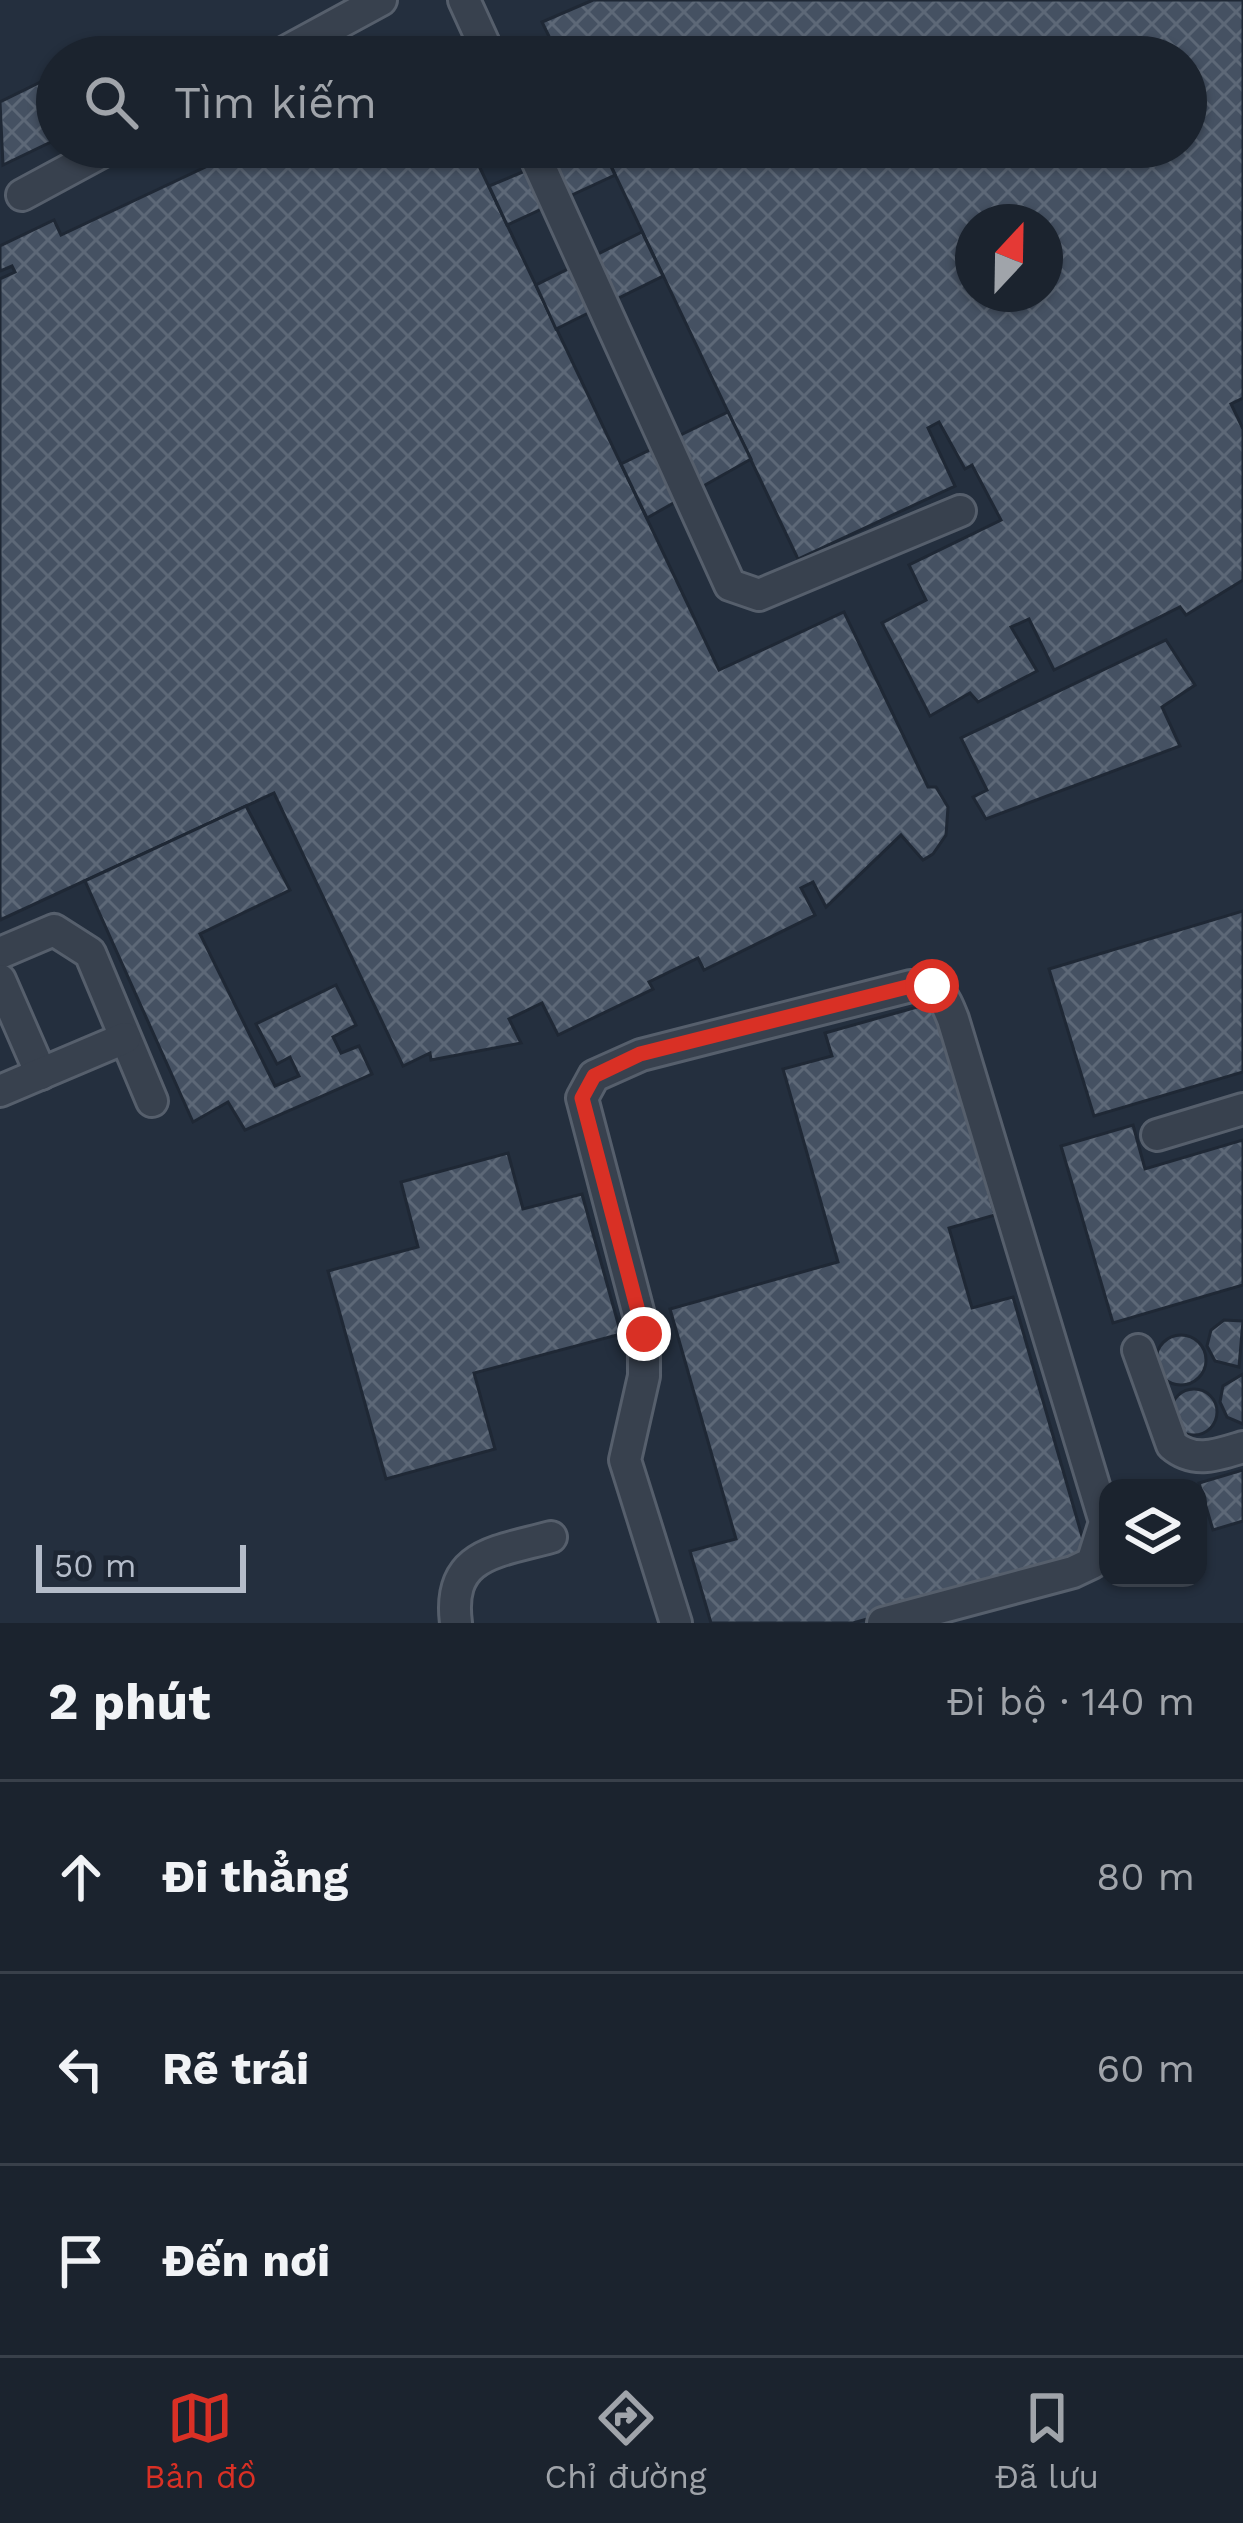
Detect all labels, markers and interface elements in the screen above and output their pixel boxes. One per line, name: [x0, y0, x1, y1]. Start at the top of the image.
search box: [36, 36, 1207, 168]
icon: search: [78, 69, 144, 135]
text: Tìm kiếm: [174, 76, 377, 129]
north arrow: [955, 204, 1063, 312]
route start: [905, 959, 959, 1013]
route end: [617, 1307, 671, 1361]
map controls: [1099, 1479, 1207, 1587]
button: layers: [1099, 1479, 1207, 1587]
scale bar: [36, 1539, 246, 1592]
text: 50 m: [54, 1546, 136, 1585]
text: 2 phút: [48, 1672, 210, 1731]
text: Đi bộ · 140 m: [947, 1679, 1195, 1724]
icon: ahead: [48, 1844, 114, 1910]
text: Đi thẳng: [162, 1850, 348, 1903]
text: 80 m: [1096, 1854, 1195, 1899]
icon: left: [48, 2036, 114, 2102]
text: Rẽ trái: [162, 2042, 309, 2095]
text: 60 m: [1097, 2046, 1195, 2091]
icon: arrive: [48, 2228, 114, 2294]
text: Đến nơi: [162, 2234, 330, 2287]
tab: Bản đồ: [144, 2385, 257, 2496]
tab: Chỉ đường: [545, 2385, 707, 2496]
tab: Đã lưu: [995, 2385, 1099, 2496]

